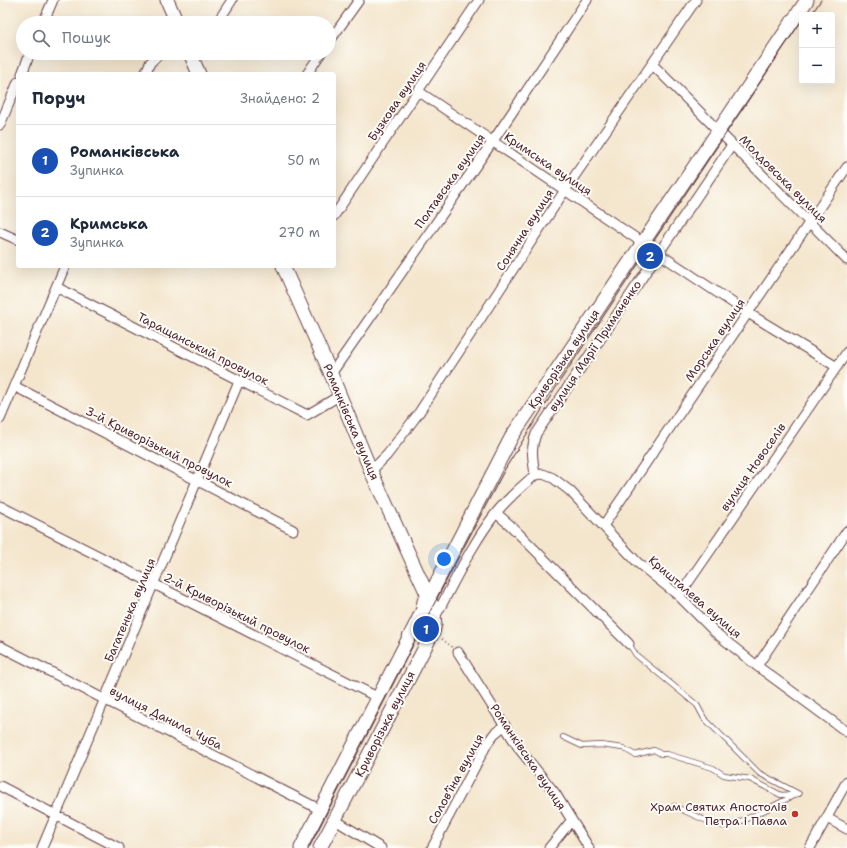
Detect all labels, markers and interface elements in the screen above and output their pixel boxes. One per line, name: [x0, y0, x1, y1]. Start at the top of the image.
map controls: [799, 12, 835, 84]
button: +: [799, 12, 835, 48]
search box: [16, 16, 336, 60]
icon: search: [30, 27, 52, 49]
text: Пошук: [62, 28, 111, 48]
button: −: [799, 48, 835, 84]
street label: Бузкова вулиця: [364, 58, 430, 144]
text: Поруч: [32, 87, 85, 109]
text: Знайдено: 2: [240, 90, 320, 107]
street label: Кримська вулиця: [501, 129, 595, 199]
street label: Полтавська вулиця: [411, 130, 489, 232]
street label: Молдовська вулиця: [736, 132, 830, 226]
text: Романківська: [70, 142, 179, 162]
text: 1: [42, 152, 48, 169]
text: 50 m: [287, 152, 320, 169]
text: Зупинка: [70, 162, 124, 179]
street label: Сонячна вулиця: [493, 186, 557, 274]
text: Кримська: [70, 214, 148, 234]
text: 2: [40, 224, 50, 241]
text: 270 m: [278, 224, 320, 241]
text: Зупинка: [70, 234, 124, 251]
pin: 2: [637, 241, 663, 271]
street label: вулиця Марії Примаченко: [545, 277, 645, 415]
street label: Морська вулиця: [681, 295, 749, 385]
street label: Криворізька вулиця: [525, 306, 603, 412]
street label: Таращанський провулок: [135, 309, 272, 389]
street label: Романківська вулиця: [319, 361, 383, 483]
street label: 3-й Криворізький провулок: [83, 403, 236, 491]
street label: вулиця Новоселів: [717, 420, 789, 514]
your location: [434, 549, 454, 569]
street label: Кришталева вулиця: [645, 552, 745, 642]
street label: Багатенька вулиця: [101, 555, 159, 665]
street label: 2-й Криворізький провулок: [161, 569, 313, 657]
pin: 1: [413, 614, 439, 644]
street label: Криворізька вулиця: [351, 668, 419, 780]
street label: вулиця Данила Чуба: [107, 683, 225, 754]
street label: Романківська вулиця: [486, 701, 570, 813]
street label: Соловʼїна вулиця: [425, 731, 487, 827]
place label: Храм Святих Апостолів Петра і Павла: [650, 799, 788, 829]
marker: Храм Святих Апостолів Петра і Павла: [790, 809, 800, 819]

